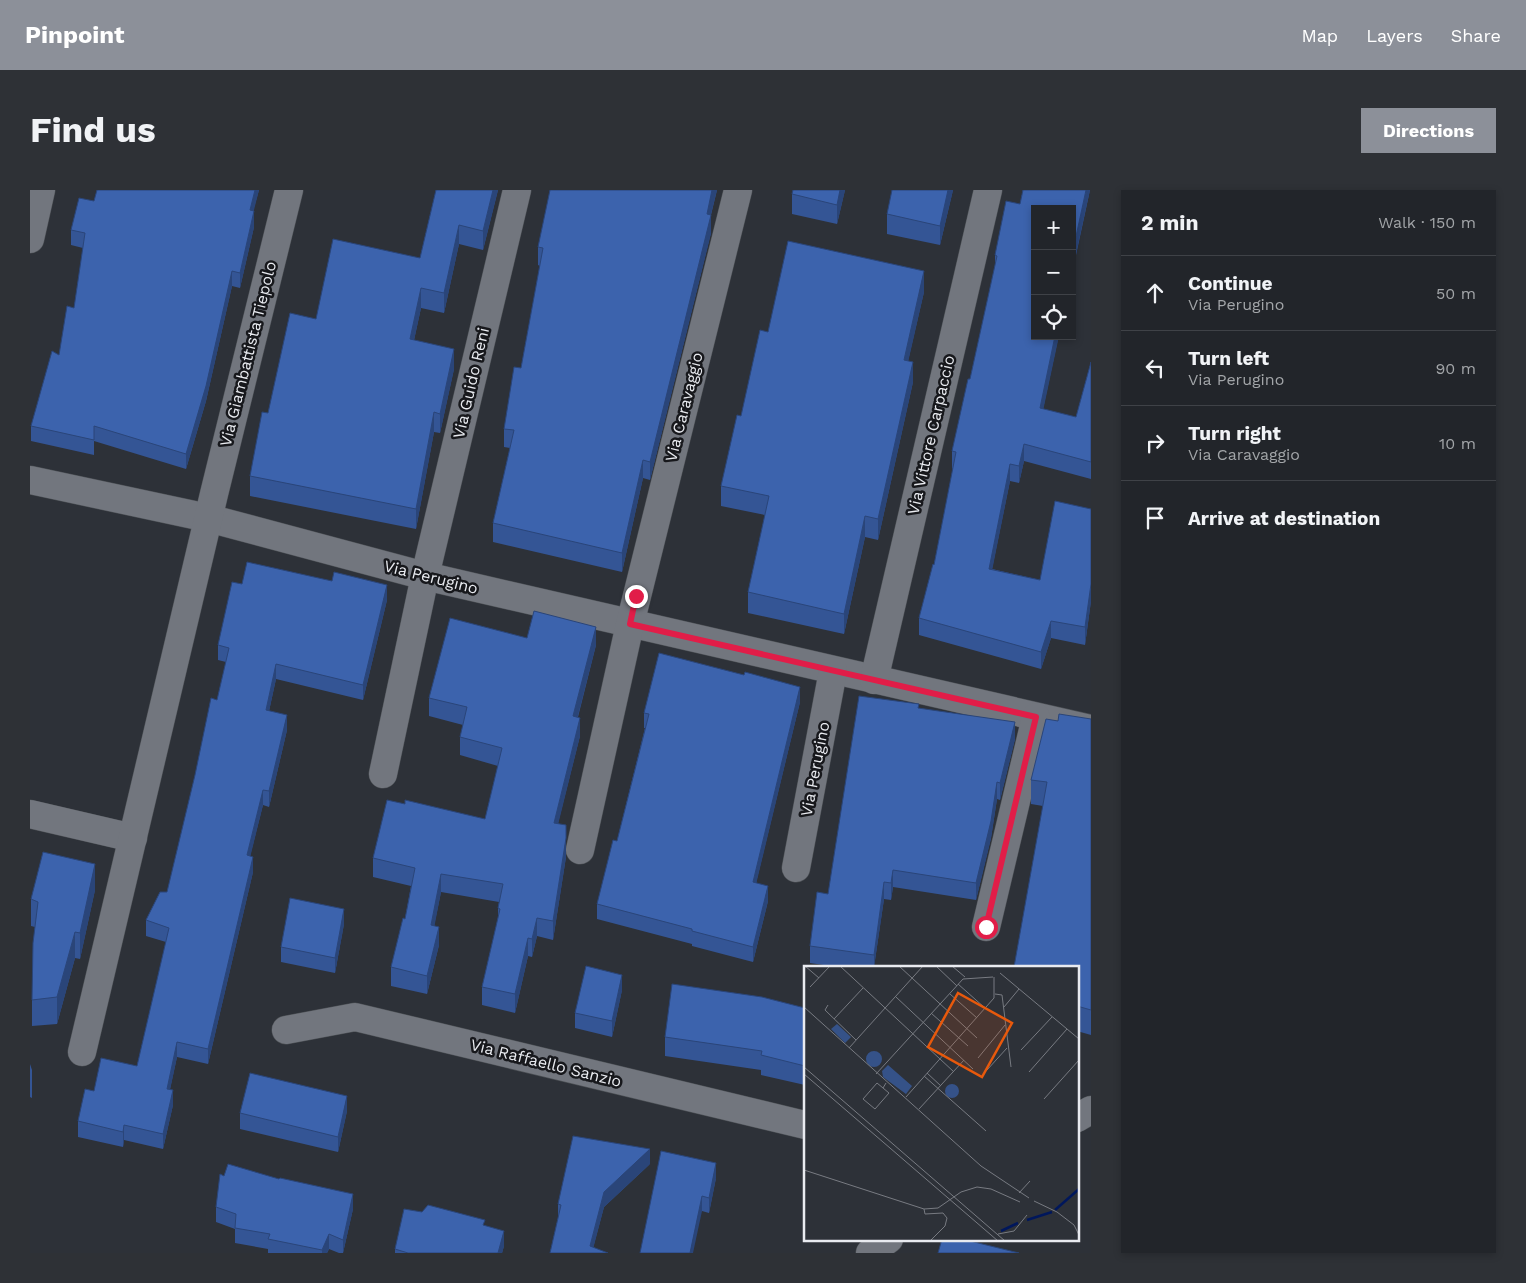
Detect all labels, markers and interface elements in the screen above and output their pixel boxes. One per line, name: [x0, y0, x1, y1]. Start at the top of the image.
text: Pinpoint: [25, 21, 125, 49]
text: Map: [1301, 25, 1338, 46]
text: Layers: [1366, 25, 1423, 46]
text: Share: [1451, 25, 1501, 46]
button: Directions: [1361, 108, 1496, 153]
text: Find us: [30, 109, 156, 151]
map controls: [1031, 205, 1076, 340]
button: +: [1031, 205, 1076, 250]
text: 2 min: [1141, 210, 1198, 235]
text: Walk · 150 m: [1378, 213, 1476, 232]
button: −: [1031, 250, 1076, 295]
street label: Via Giambattista Tiepolo: [216, 259, 280, 449]
text: Continue: [1188, 272, 1272, 295]
icon: ahead: [1141, 279, 1169, 307]
text: 50 m: [1436, 284, 1476, 303]
button: locate: [1031, 295, 1076, 340]
text: Via Perugino: [1188, 295, 1284, 314]
street label: Via Guido Reni: [449, 326, 493, 440]
text: Turn left: [1188, 347, 1269, 370]
street label: Via Caravaggio: [661, 350, 707, 464]
street label: Via Vittore Carpaccio: [903, 353, 959, 517]
icon: left: [1141, 354, 1169, 382]
text: 90 m: [1435, 359, 1476, 378]
text: Via Perugino: [1188, 370, 1284, 389]
text: Turn right: [1188, 422, 1281, 445]
icon: right: [1141, 429, 1169, 457]
text: 10 m: [1439, 434, 1476, 453]
text: Via Caravaggio: [1188, 445, 1300, 464]
icon: arrive: [1141, 504, 1169, 532]
text: Arrive at destination: [1188, 507, 1380, 530]
street label: Via Perugino: [382, 556, 480, 598]
route end: [625, 585, 648, 608]
street label: Via Perugino: [796, 720, 834, 818]
route start: [975, 916, 998, 939]
inset map: [804, 966, 1078, 1240]
street label: Via Raffaello Sanzio: [468, 1035, 624, 1091]

